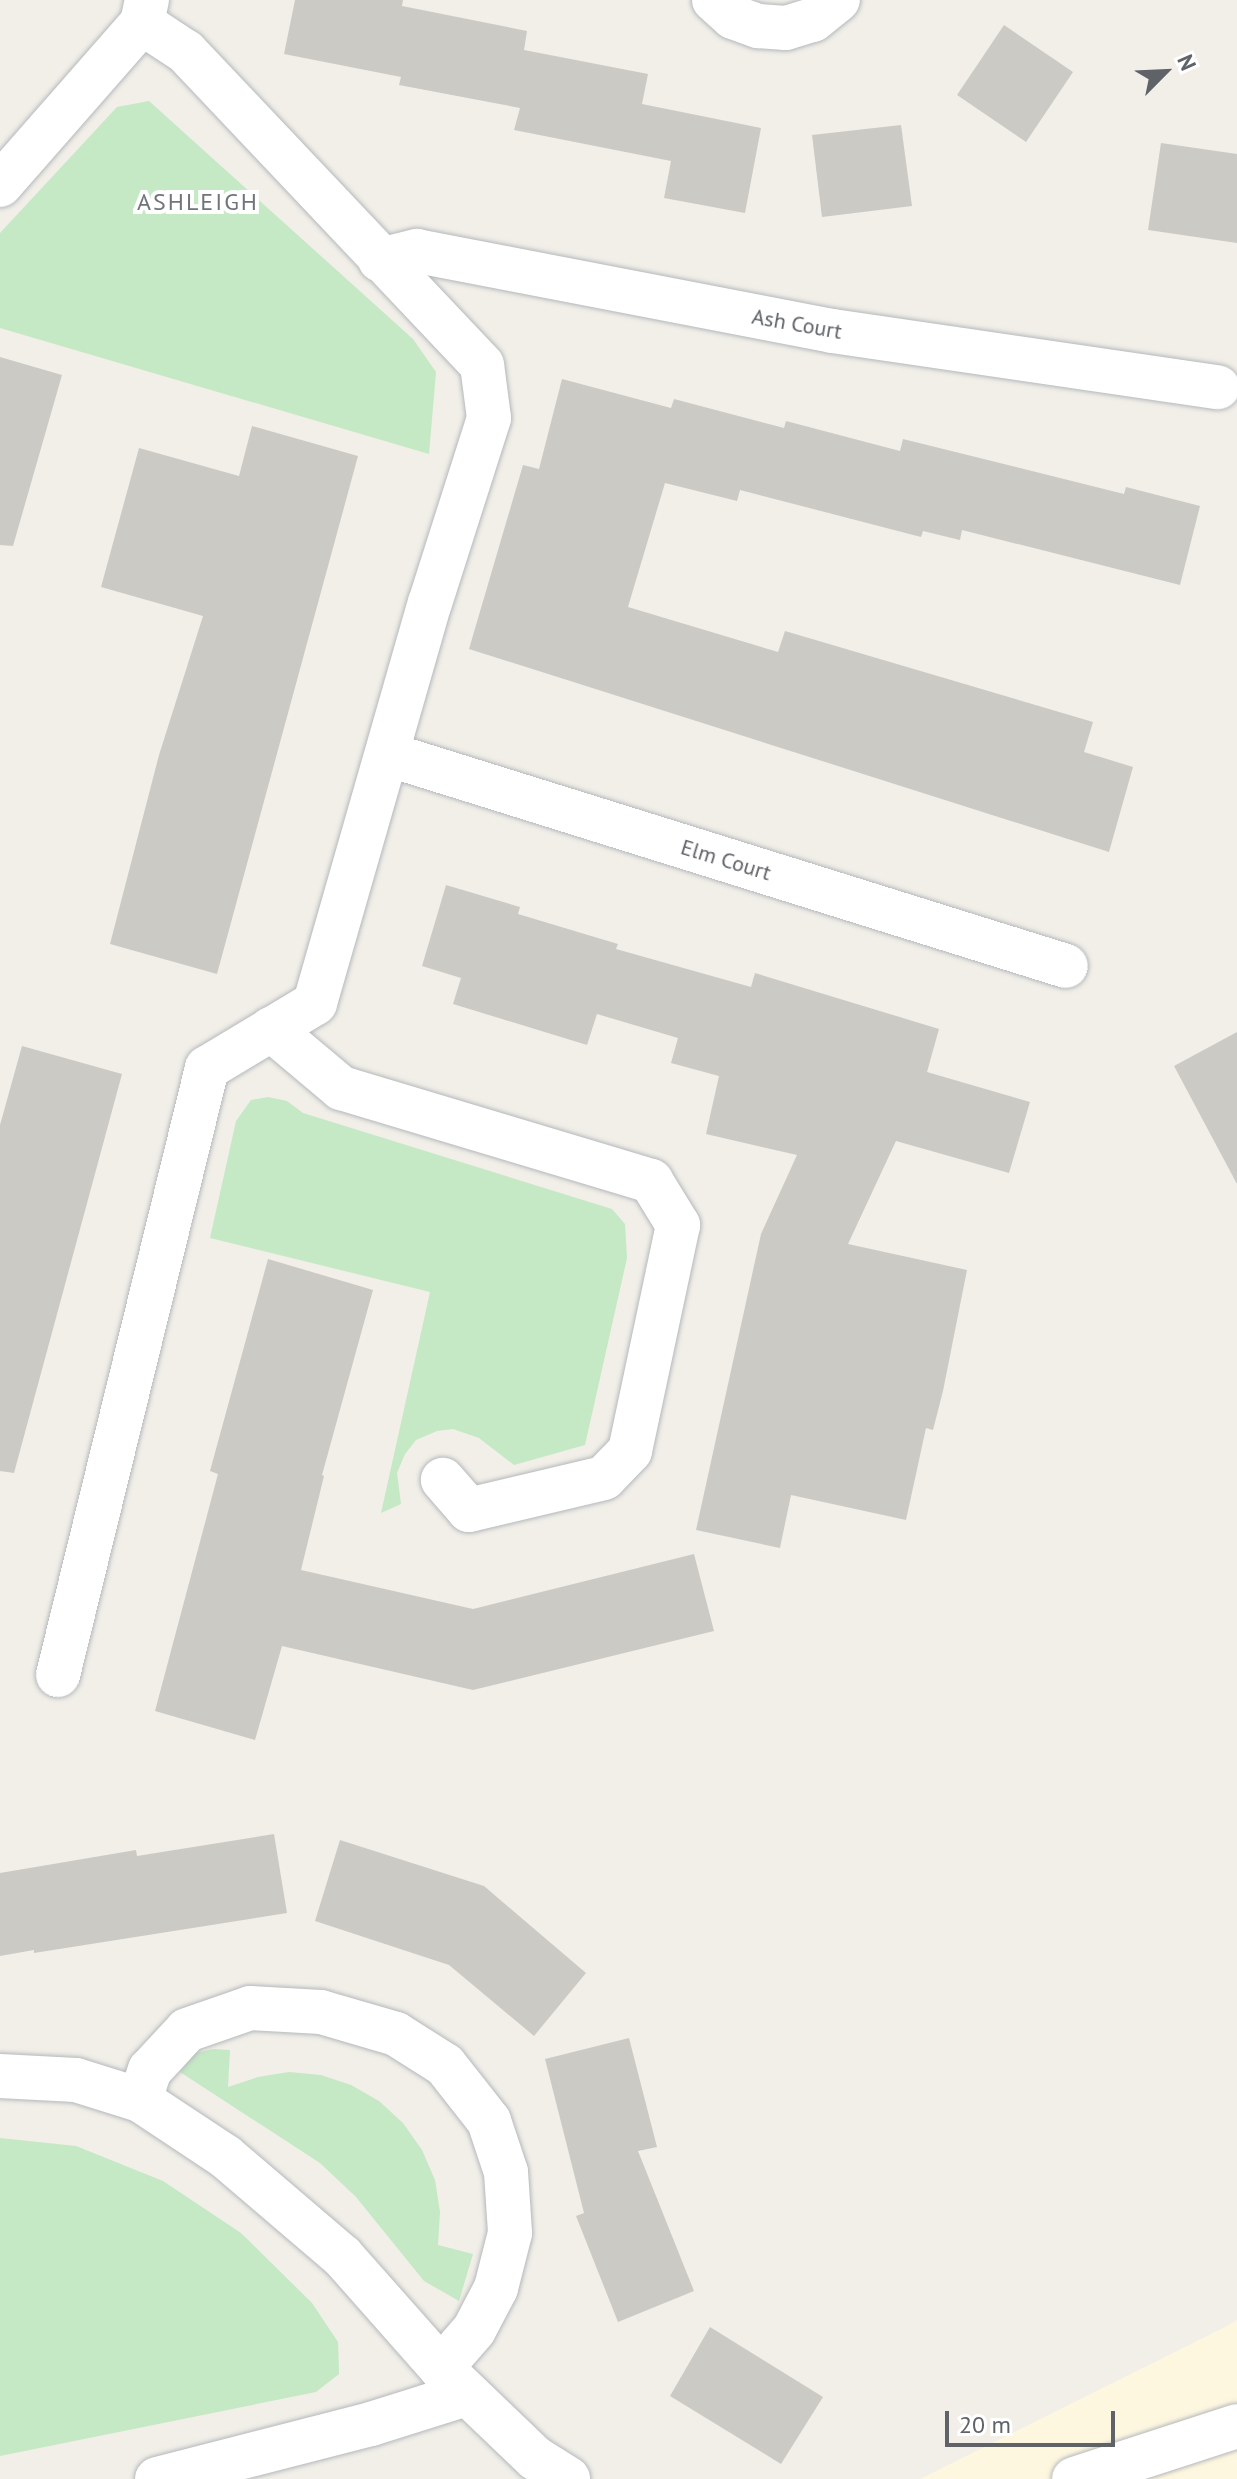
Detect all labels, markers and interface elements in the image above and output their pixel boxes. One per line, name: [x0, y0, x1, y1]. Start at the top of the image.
north arrow: [1125, 32, 1205, 112]
text: N: [1171, 50, 1203, 75]
district label: ASHLEIGH: [137, 188, 259, 216]
street label: Ash Court: [750, 303, 844, 345]
street label: Elm Court: [678, 834, 774, 886]
scale bar: [949, 2395, 1119, 2445]
text: 20 m: [959, 2409, 1011, 2440]

